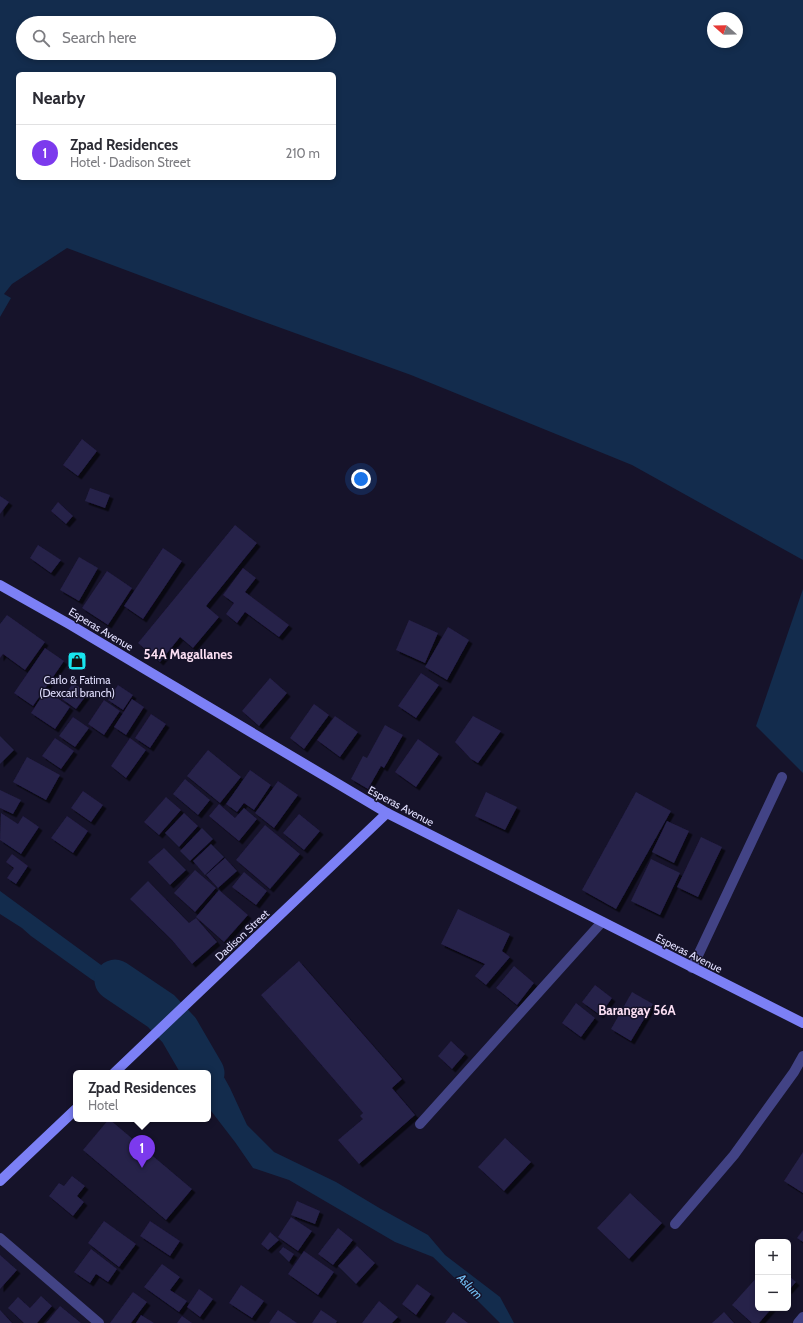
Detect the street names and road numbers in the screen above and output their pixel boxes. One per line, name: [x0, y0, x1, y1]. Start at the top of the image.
street label: Esperas Avenue: [66, 604, 136, 654]
street label: Esperas Avenue: [366, 783, 437, 829]
street label: Dadison Street: [212, 906, 272, 964]
street label: Esperas Avenue: [653, 930, 725, 976]

